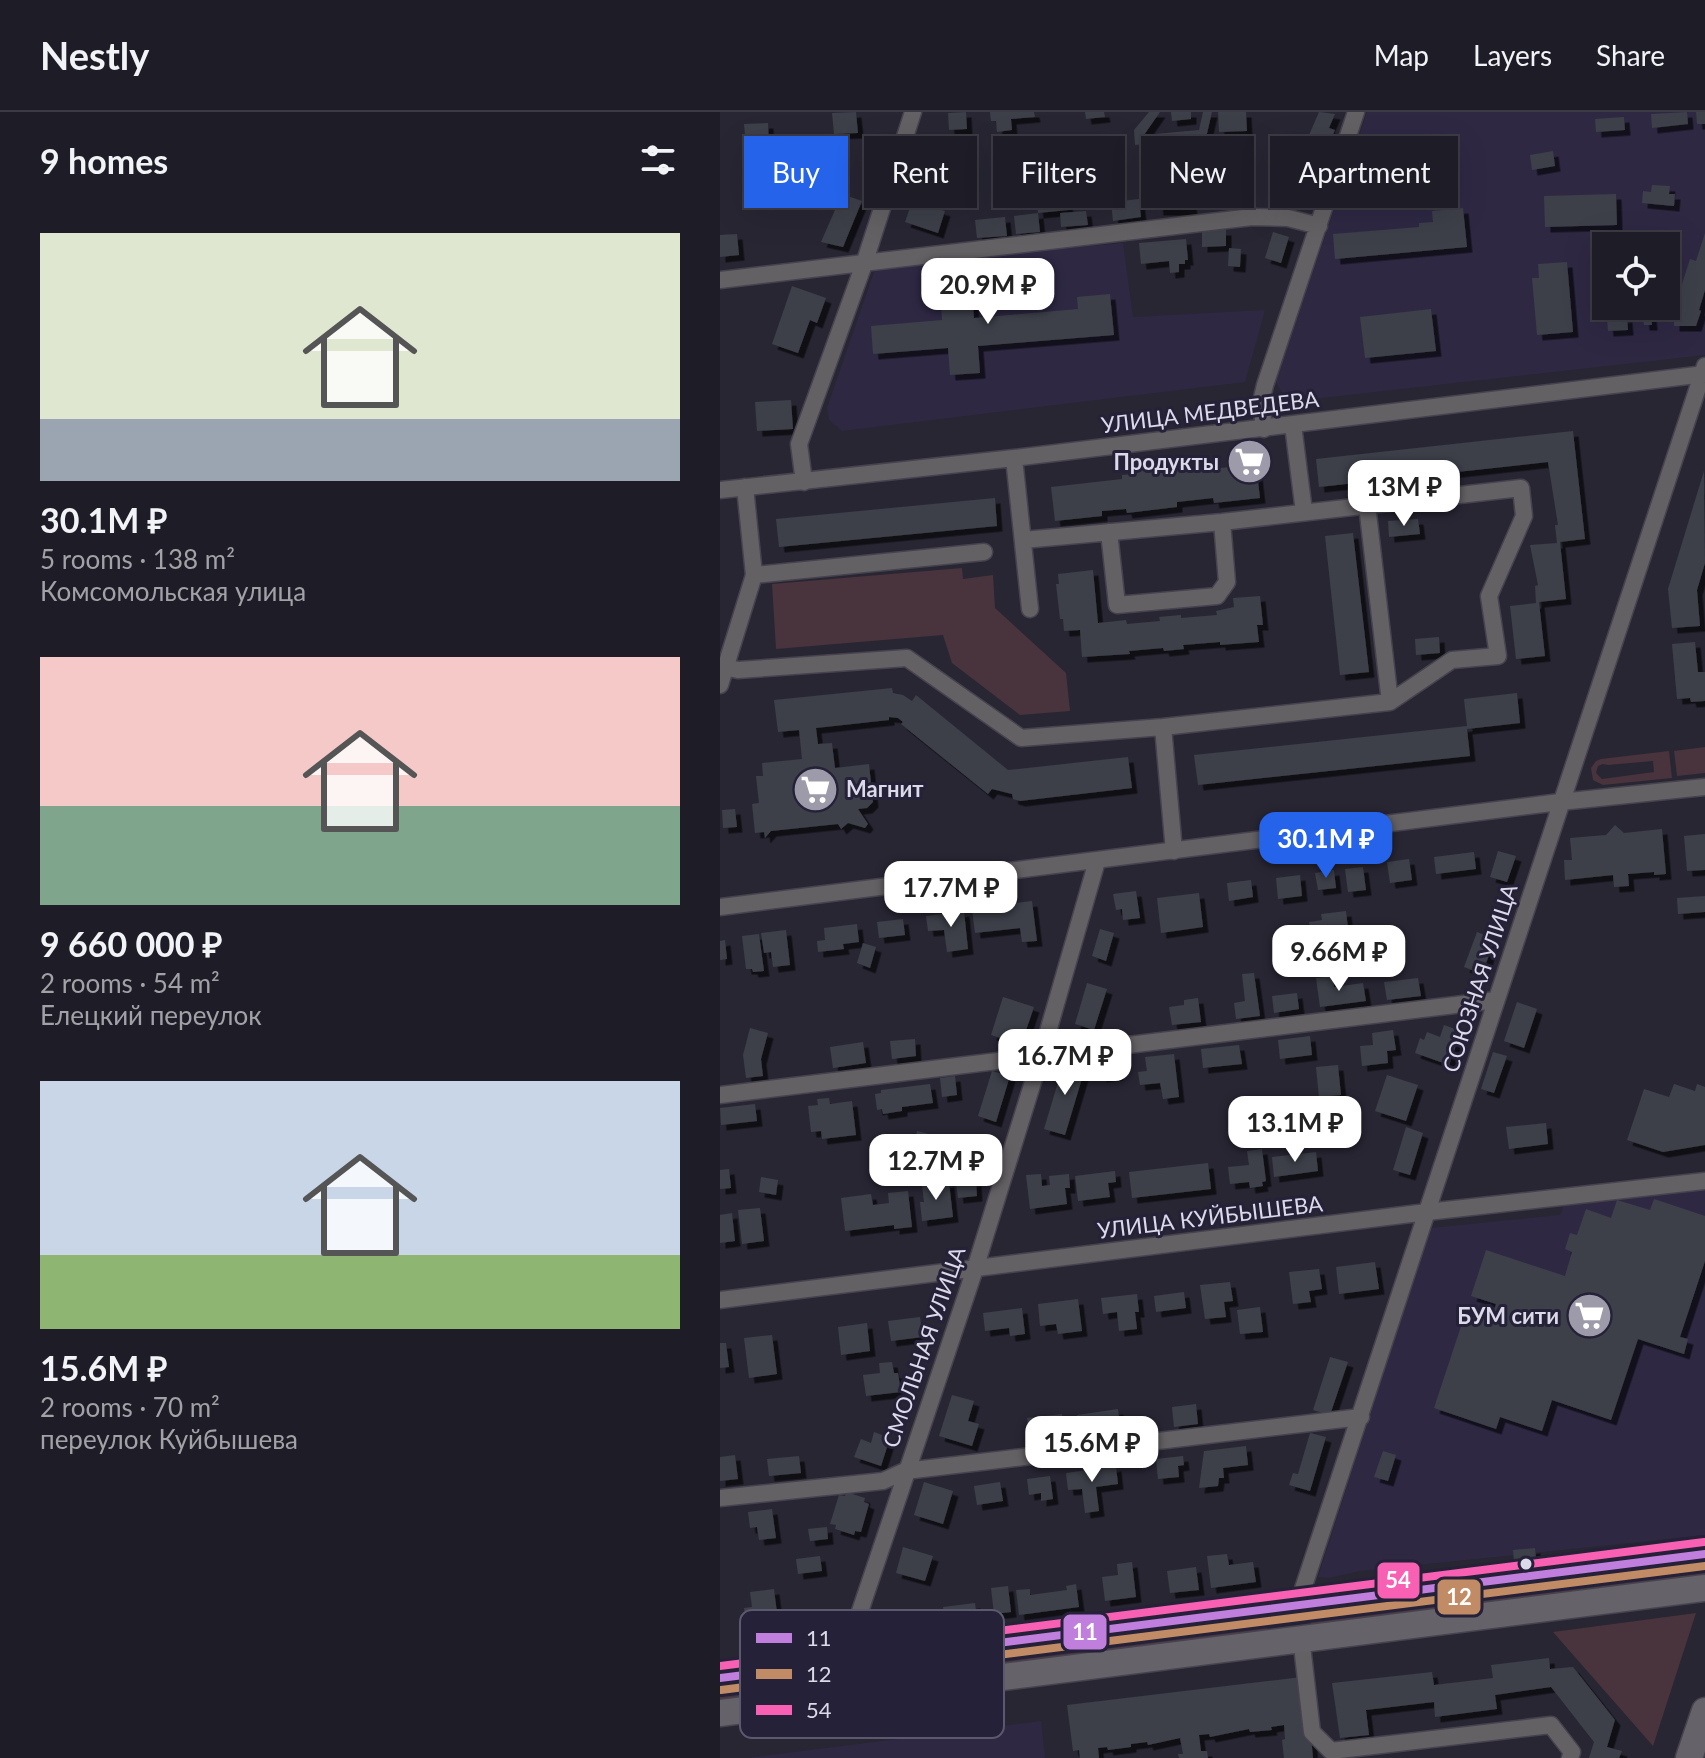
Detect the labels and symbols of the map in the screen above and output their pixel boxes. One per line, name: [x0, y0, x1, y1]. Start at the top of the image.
pin: 20.9M ₽: [914, 258, 1062, 326]
street label: УЛИЦА МЕДВЕДЕВА: [1100, 385, 1320, 438]
supermarket icon: Продукты: [1226, 438, 1274, 486]
place label: Продукты: [1113, 448, 1219, 475]
pin: 13M ₽: [1348, 460, 1460, 528]
supermarket icon: Магнит: [791, 765, 839, 813]
place label: Магнит: [846, 775, 924, 802]
pin: 30.1M ₽: [1252, 812, 1400, 880]
pin: 17.7M ₽: [877, 861, 1025, 929]
street label: СОЮЗНАЯ УЛИЦА: [1436, 880, 1523, 1075]
pin: 9.66M ₽: [1265, 925, 1413, 993]
pin: 16.7M ₽: [991, 1029, 1139, 1097]
pin: 13.1M ₽: [1221, 1096, 1369, 1164]
pin: 12.7M ₽: [862, 1134, 1010, 1202]
street label: УЛИЦА КУЙБЫШЕВА: [1096, 1189, 1324, 1244]
street label: СМОЛЬНАЯ УЛИЦА: [876, 1243, 971, 1451]
supermarket icon: БУМ сити: [1566, 1292, 1614, 1340]
place label: БУМ сити: [1457, 1302, 1559, 1329]
pin: 15.6M ₽: [1018, 1416, 1166, 1484]
unlabelled marker: [1518, 1556, 1534, 1572]
line badge: 54: [1376, 1561, 1421, 1600]
text: 54: [1385, 1566, 1411, 1593]
line badge: 12: [1436, 1578, 1482, 1616]
text: 12: [1446, 1583, 1472, 1610]
legend: [740, 1610, 1004, 1738]
line badge: 11: [1062, 1613, 1108, 1651]
text: 11: [1072, 1618, 1098, 1645]
text: 11: [806, 1624, 832, 1651]
text: 12: [806, 1660, 832, 1687]
text: 54: [806, 1696, 832, 1723]

